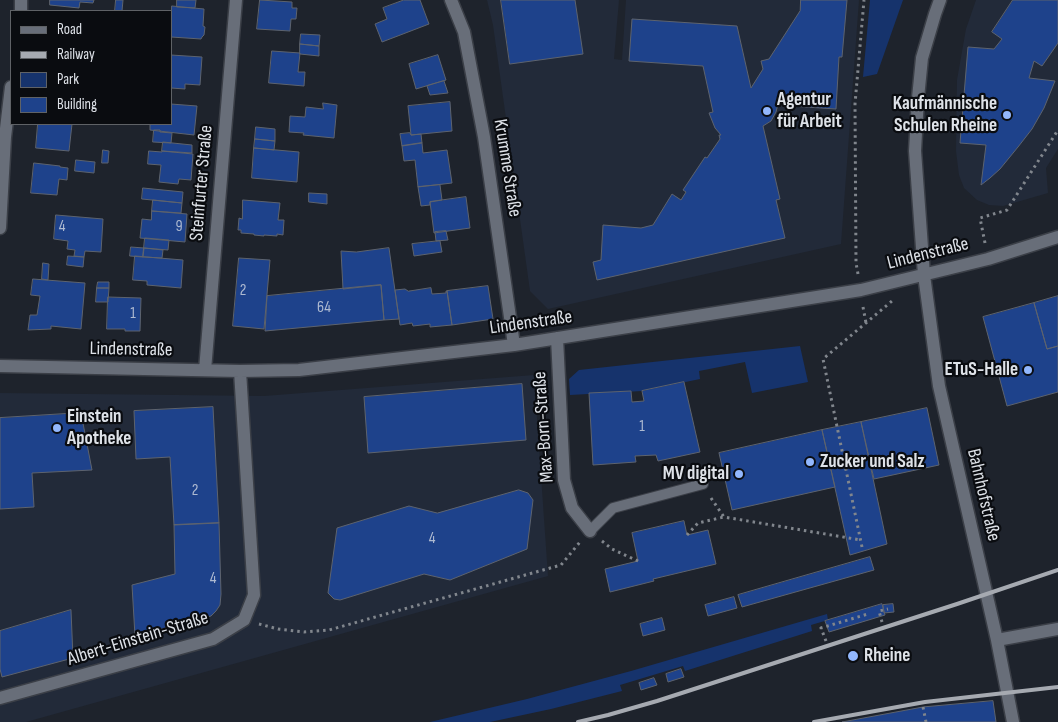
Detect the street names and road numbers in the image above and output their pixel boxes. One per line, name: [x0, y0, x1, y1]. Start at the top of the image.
street label: Krumme Straße: [488, 117, 526, 219]
street label: Steinfurter Straße: [186, 124, 218, 242]
street label: Lindenstraße: [885, 233, 971, 275]
street label: Lindenstraße: [488, 306, 574, 340]
street label: Lindenstraße: [89, 338, 173, 362]
street label: Max-Born-Straße: [529, 371, 559, 483]
street label: Bahnhofstraße: [961, 447, 1005, 543]
street label: Albert-Einstein-Straße: [65, 607, 211, 671]

